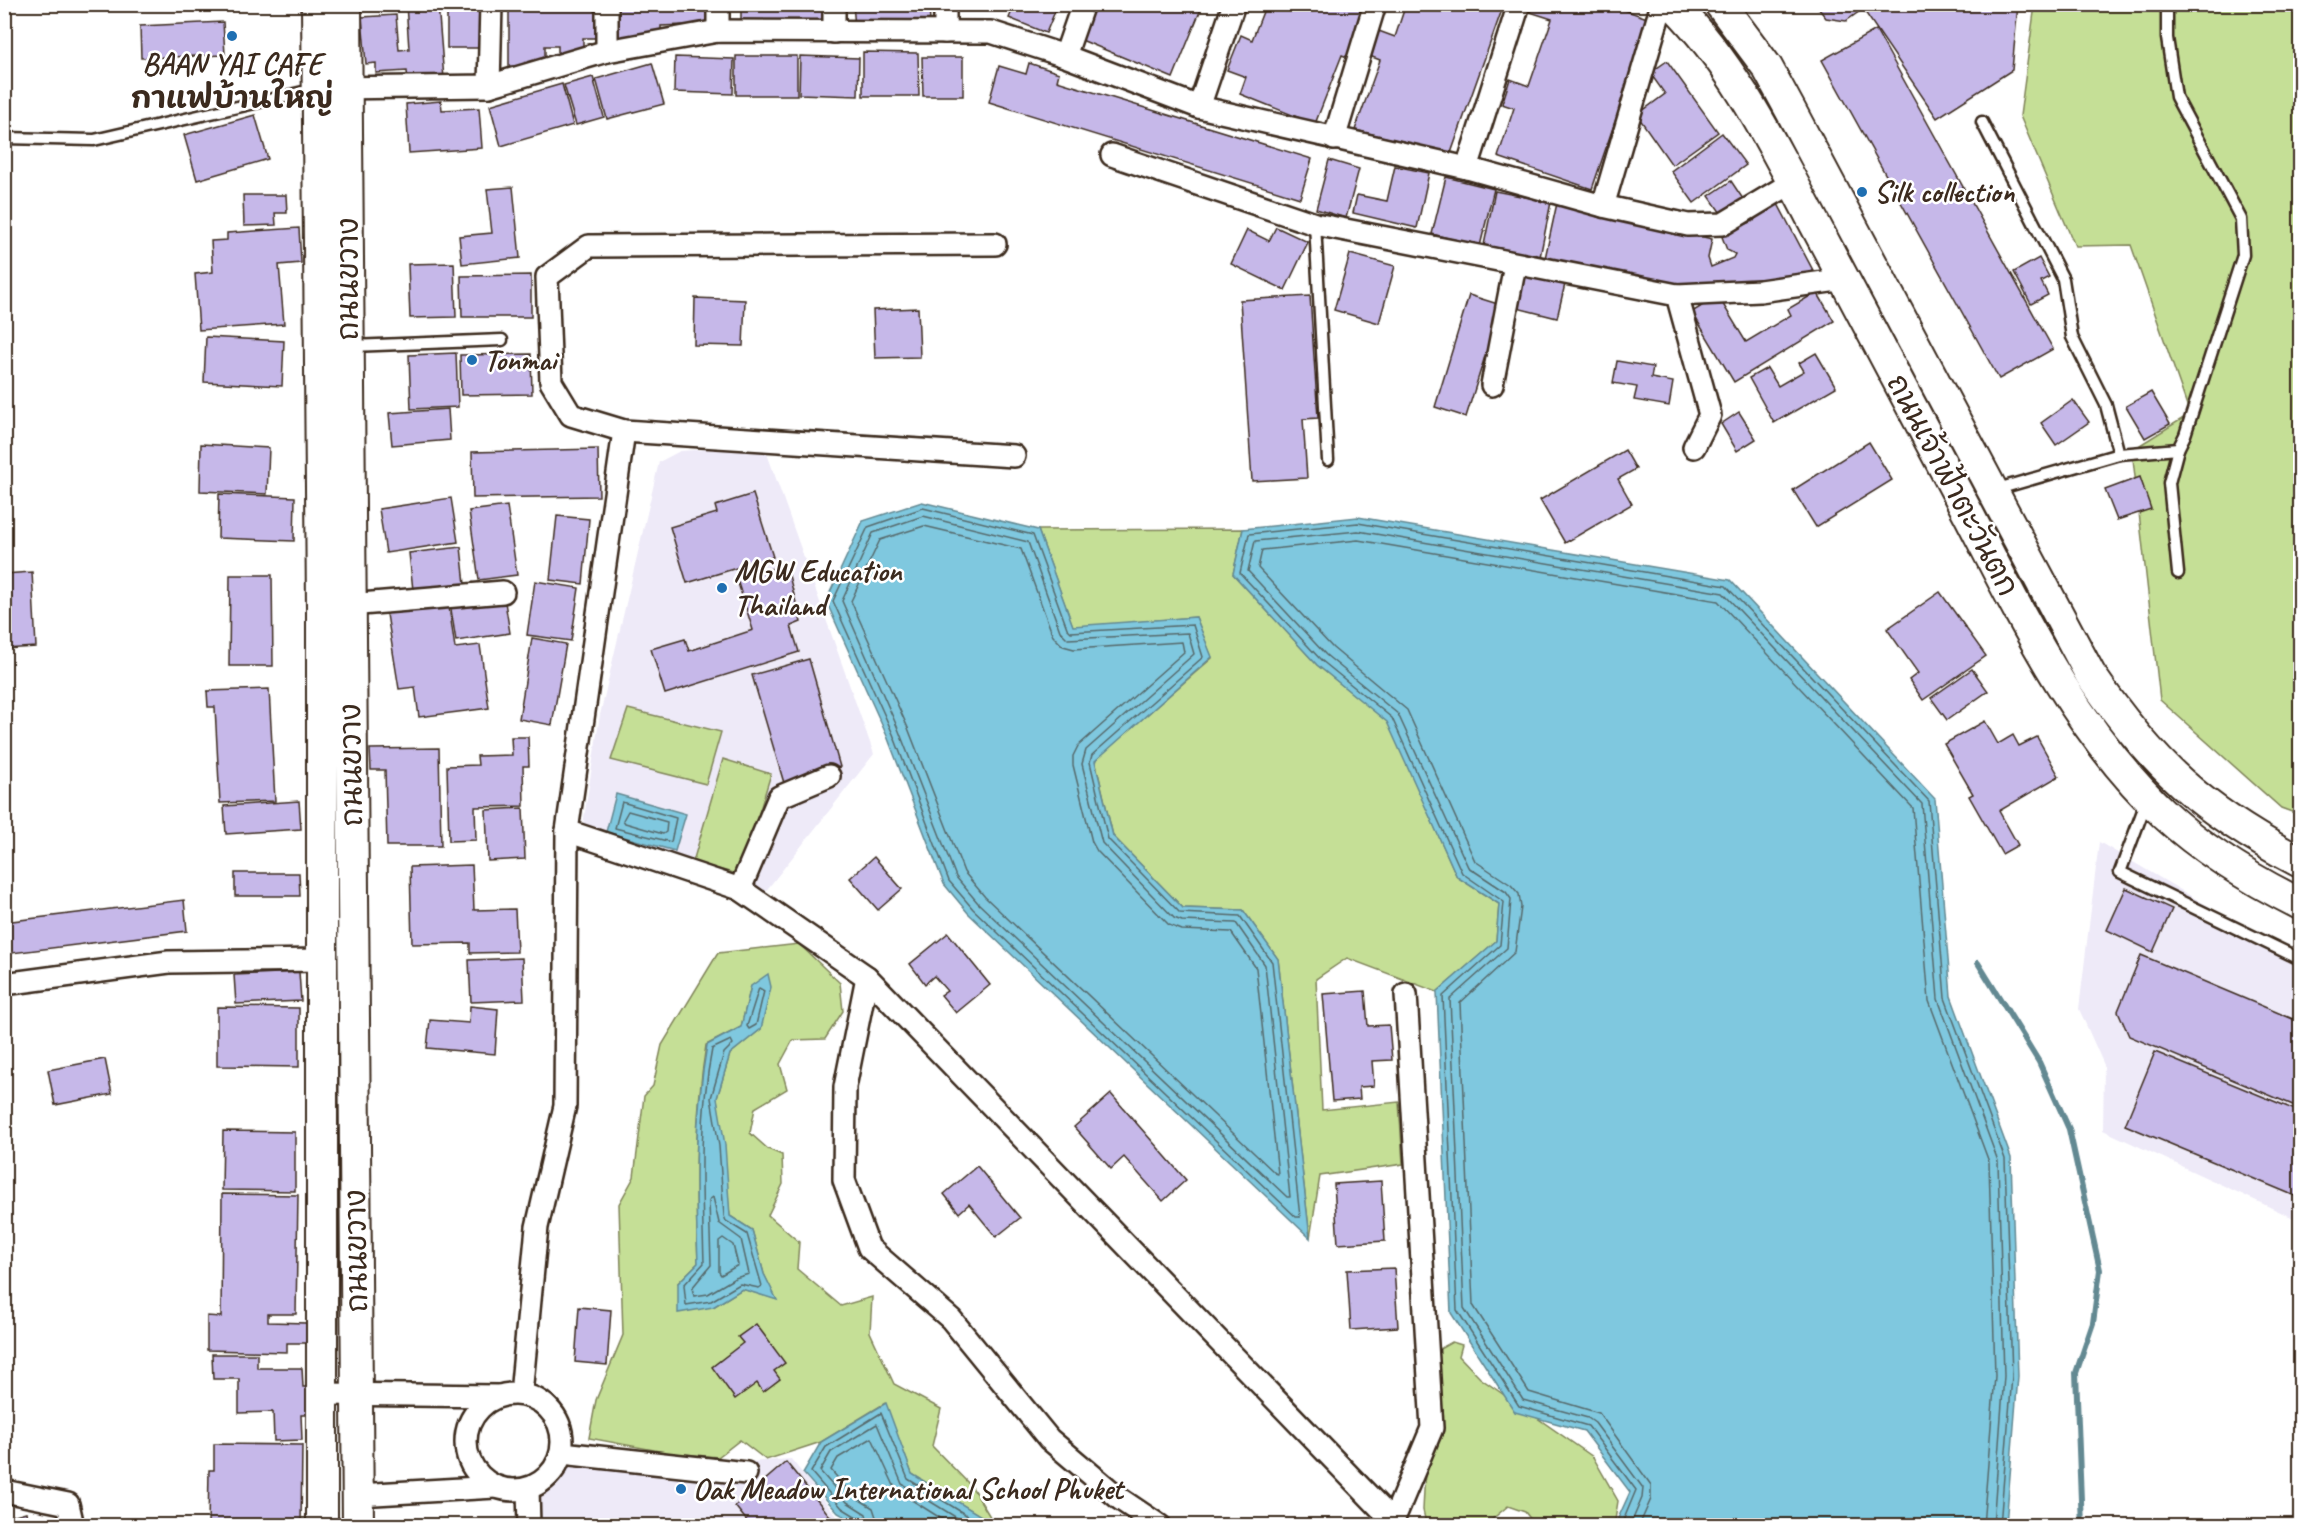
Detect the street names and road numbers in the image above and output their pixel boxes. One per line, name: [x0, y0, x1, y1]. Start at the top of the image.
street label: ถนนขวาง: [329, 218, 367, 340]
street label: ถนนเจ้าฟ้าตะวันตก: [1878, 367, 2028, 603]
street label: ถนนขวาง: [331, 703, 371, 827]
street label: ถนนขวาง: [336, 1189, 376, 1313]

